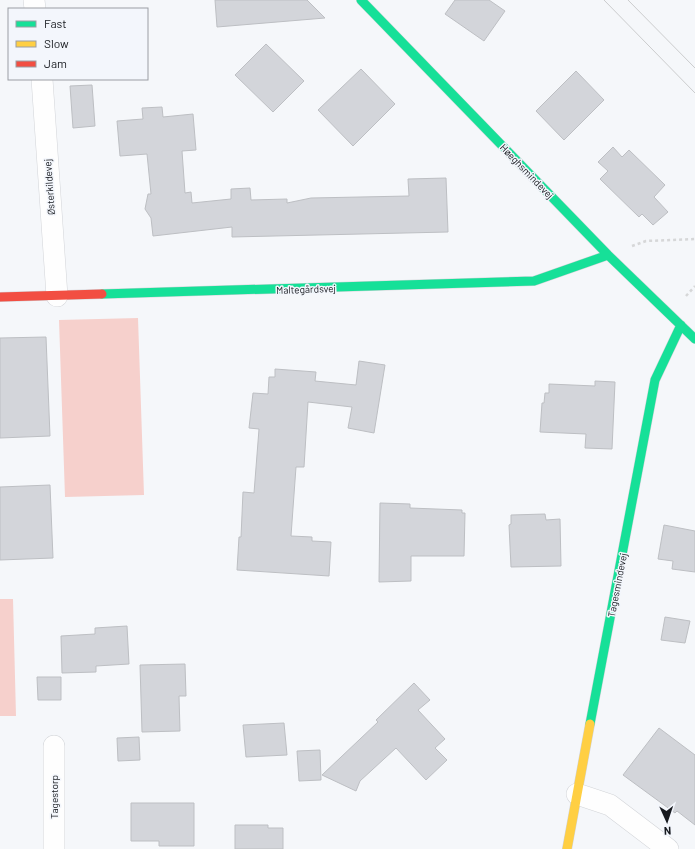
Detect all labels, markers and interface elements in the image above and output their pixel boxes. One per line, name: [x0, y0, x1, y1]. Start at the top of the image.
legend: [8, 8, 148, 80]
text: Fast: [44, 16, 67, 30]
text: Slow: [44, 36, 69, 50]
text: Jam: [44, 56, 67, 70]
street label: Høeghsmindevej: [498, 141, 556, 201]
street label: Østerkildevej: [41, 158, 57, 216]
street label: Maltegårdsvej: [276, 282, 336, 296]
street label: Tagesmindevej: [605, 552, 629, 618]
street label: Tagestorp: [48, 775, 60, 819]
north arrow: [647, 801, 687, 841]
text: N: [664, 825, 672, 838]

